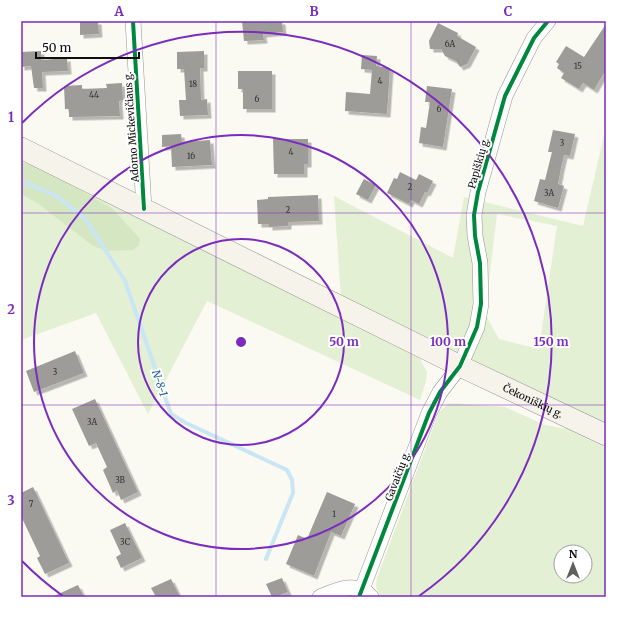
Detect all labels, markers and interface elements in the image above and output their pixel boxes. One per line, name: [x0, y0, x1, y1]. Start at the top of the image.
text: A: [113, 3, 124, 20]
text: B: [309, 3, 319, 20]
text: C: [504, 3, 513, 20]
scale bar: [36, 34, 139, 60]
house number: 6A: [445, 39, 456, 49]
text: 50 m: [42, 40, 71, 55]
house number: 15: [574, 61, 582, 71]
street label: Adomo Mickevičiaus g.: [121, 71, 142, 184]
house number: 4: [378, 76, 383, 86]
house number: 18: [189, 79, 197, 89]
house number: 44: [89, 90, 99, 100]
house number: 6: [255, 94, 260, 104]
house number: 6: [437, 104, 442, 114]
text: 1: [8, 109, 14, 126]
street label: Papiškių g.: [465, 136, 492, 190]
house number: 3: [560, 138, 565, 148]
house number: 4: [289, 147, 294, 157]
house number: 16: [187, 151, 195, 161]
house number: 2: [408, 182, 413, 192]
house number: 3A: [544, 188, 554, 198]
house number: 2: [286, 205, 291, 215]
text: 2: [7, 301, 15, 318]
text: 50 m: [329, 334, 359, 349]
text: 100 m: [430, 334, 466, 349]
text: 150 m: [534, 334, 569, 349]
centre of rings: [234, 335, 248, 349]
house number: 3: [53, 367, 58, 377]
water label: N-8-1: [149, 368, 171, 398]
street label: Čekoniškių g.: [501, 380, 565, 421]
house number: 3A: [87, 417, 97, 427]
street label: Gavaičių g.: [382, 450, 413, 503]
house number: 3B: [115, 475, 125, 485]
text: 3: [7, 492, 15, 509]
house number: 7: [29, 499, 34, 509]
house number: 1: [332, 509, 336, 519]
house number: 3C: [120, 537, 130, 547]
north arrow: [553, 544, 593, 584]
text: N: [569, 547, 578, 561]

